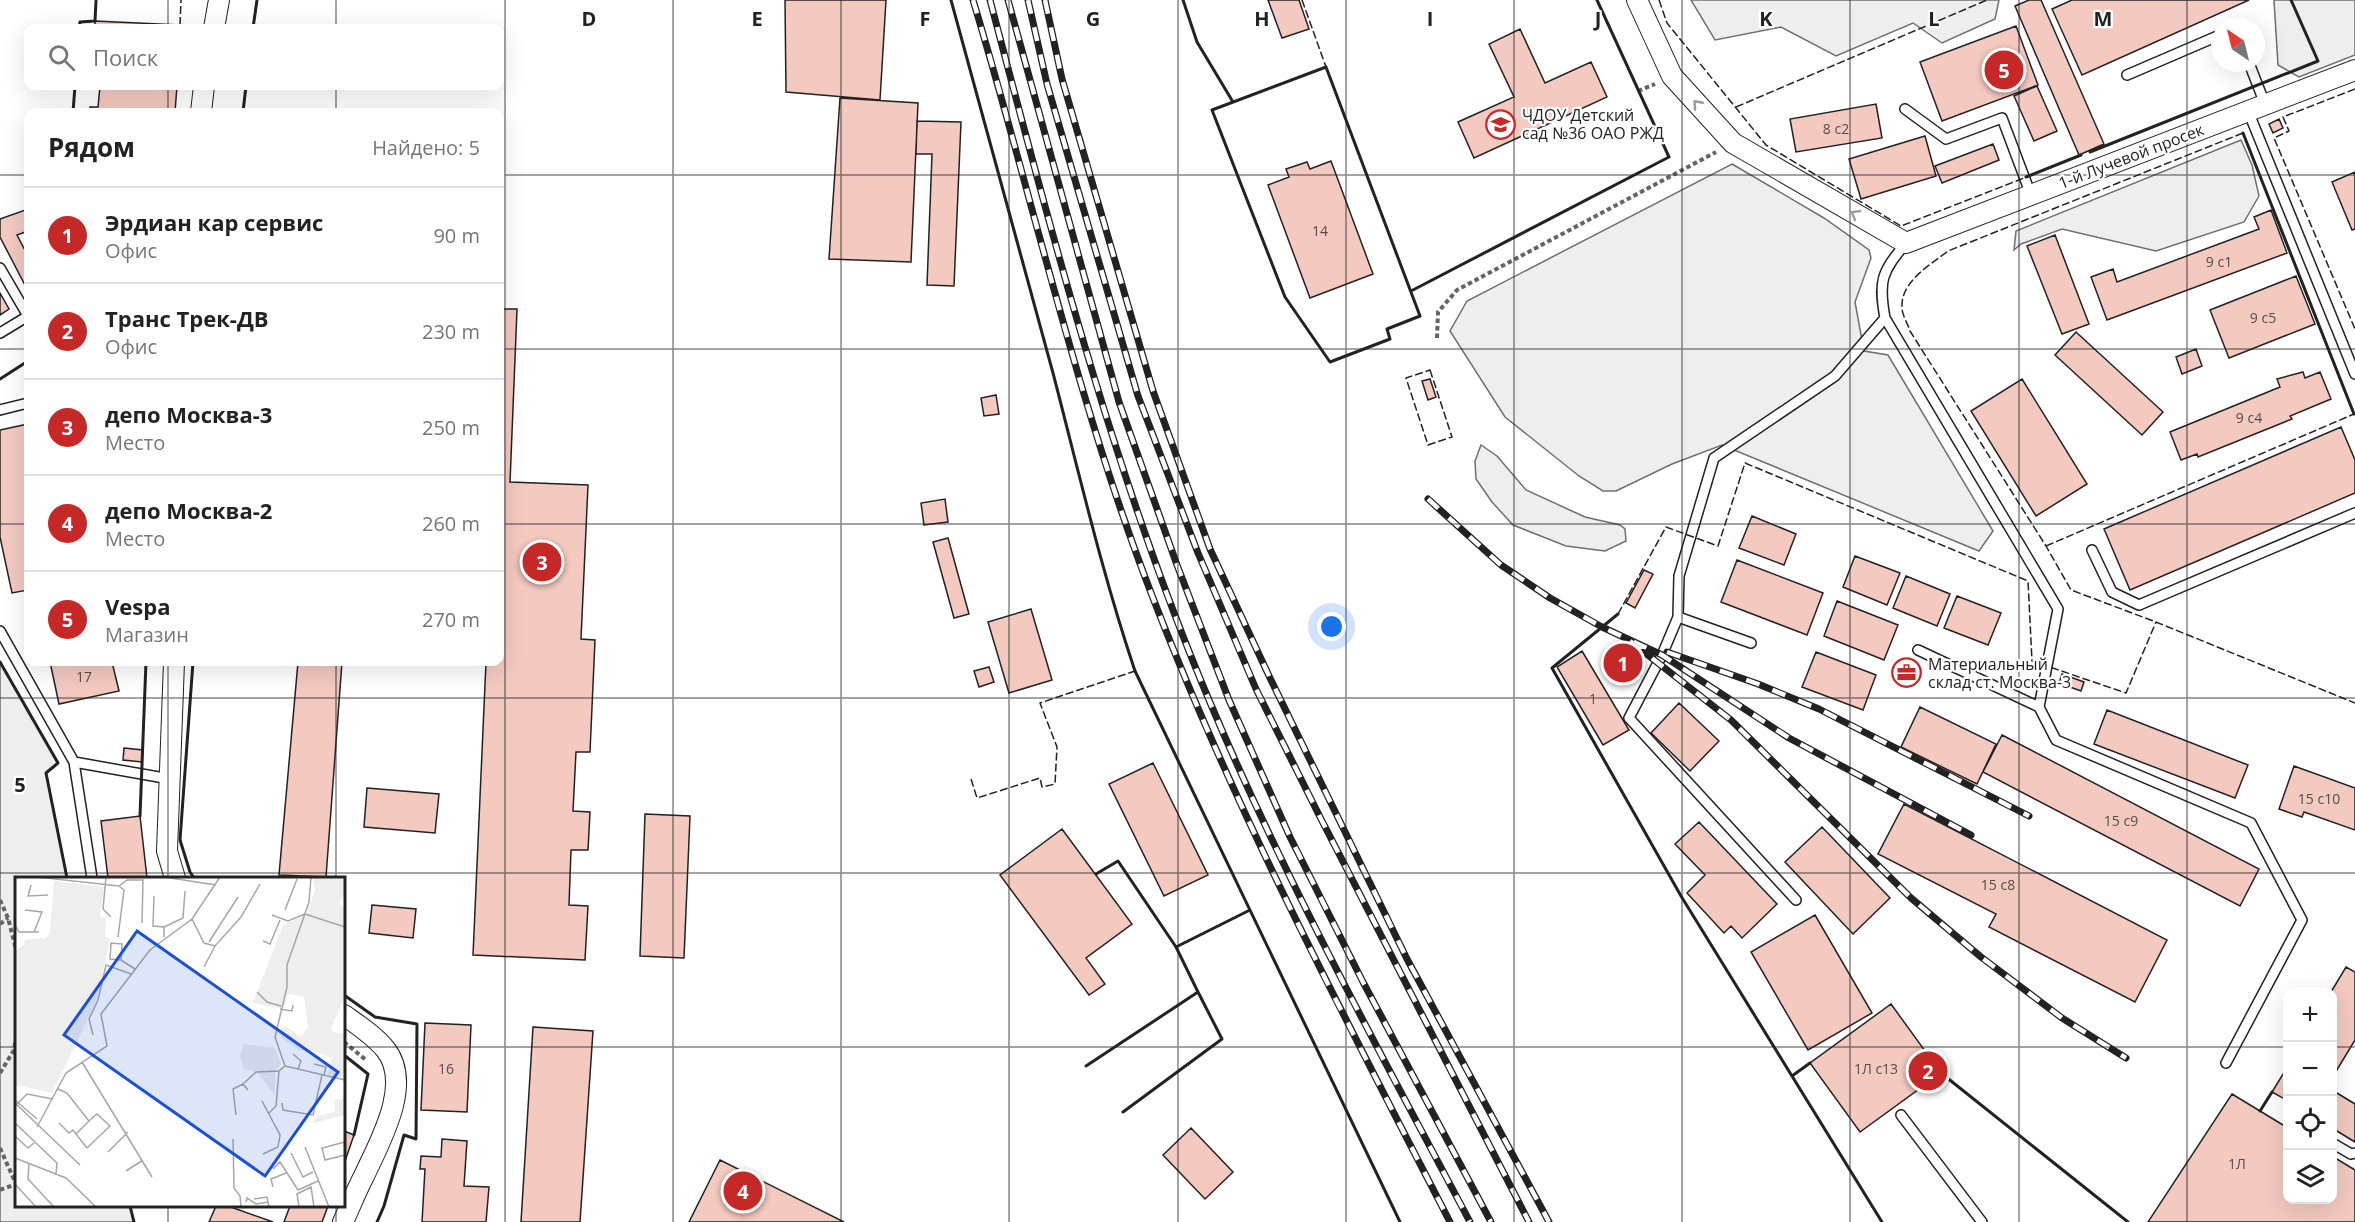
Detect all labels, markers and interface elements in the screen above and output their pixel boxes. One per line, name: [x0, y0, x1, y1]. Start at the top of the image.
text: D: [582, 5, 596, 32]
text: E: [751, 5, 763, 32]
text: F: [920, 5, 930, 32]
text: G: [1086, 5, 1100, 32]
text: H: [1254, 5, 1270, 32]
text: I: [1427, 5, 1433, 32]
text: J: [1593, 5, 1601, 32]
text: K: [1759, 5, 1773, 32]
text: L: [1928, 5, 1940, 32]
text: M: [2094, 5, 2112, 32]
north arrow: [2211, 18, 2265, 72]
search box: [24, 24, 504, 90]
icon: search: [45, 41, 78, 74]
text: Поиск: [93, 42, 158, 72]
pin: 5: [1984, 48, 2024, 92]
one-way arrow: [1693, 100, 1704, 110]
place label: ЧДОУ Детский сад №36 ОАО РЖД: [1522, 104, 1664, 144]
school or university icon: ЧДОУ Детский сад №36 ОАО РЖД: [1485, 108, 1517, 140]
street label: 1-й Лучевой просек: [2055, 118, 2207, 194]
house number: 8 с2: [1823, 119, 1849, 138]
text: Рядом: [48, 129, 135, 165]
text: Найдено: 5: [372, 134, 480, 161]
text: Эрдиан кар сервис: [105, 207, 323, 237]
one-way arrow: [1851, 210, 1862, 221]
house number: 14: [1312, 221, 1328, 240]
text: 1: [62, 222, 73, 249]
text: 90 m: [433, 222, 480, 249]
text: Офис: [105, 237, 157, 264]
house number: 9 с1: [2206, 252, 2232, 271]
text: Транс Трек-ДВ: [105, 303, 269, 333]
house number: 9 с5: [2250, 308, 2276, 327]
text: 2: [62, 318, 73, 345]
text: 230 m: [422, 318, 480, 345]
text: Офис: [105, 333, 157, 360]
text: депо Москва-3: [105, 399, 272, 429]
house number: 9 с4: [2236, 408, 2262, 427]
text: 3: [62, 414, 73, 441]
text: 250 m: [422, 414, 480, 441]
text: Место: [105, 429, 165, 456]
text: депо Москва-2: [105, 495, 272, 525]
text: 4: [62, 510, 73, 537]
text: 260 m: [422, 510, 480, 537]
text: Место: [105, 525, 165, 552]
pin: 3: [522, 540, 562, 584]
text: Vespa: [105, 591, 170, 621]
text: 5: [62, 606, 73, 633]
text: 270 m: [422, 606, 480, 633]
your location: [1317, 612, 1346, 641]
text: Магазин: [105, 621, 189, 648]
pin: 1: [1604, 640, 1642, 686]
place label: Материальный склад ст. Москва-3: [1928, 653, 2071, 693]
office icon: Материальный склад ст. Москва-3: [1891, 657, 1923, 689]
house number: 17: [76, 667, 92, 686]
house number: 1: [1589, 689, 1597, 708]
text: 5: [14, 771, 26, 798]
house number: 15 с10: [2298, 789, 2340, 808]
house number: 15 с9: [2104, 811, 2138, 830]
house number: 15 с8: [1981, 875, 2015, 894]
inset map: [15, 877, 345, 1207]
map controls: [2283, 988, 2337, 1204]
button: +: [2283, 988, 2337, 1042]
button: −: [2283, 1042, 2337, 1096]
pin: 2: [1908, 1048, 1948, 1094]
house number: 16: [438, 1059, 454, 1078]
house number: 1Л с13: [1854, 1059, 1898, 1078]
button: locate: [2283, 1096, 2337, 1150]
button: layers: [2283, 1150, 2337, 1204]
house number: 1Л: [2228, 1154, 2246, 1173]
pin: 4: [724, 1168, 762, 1214]

